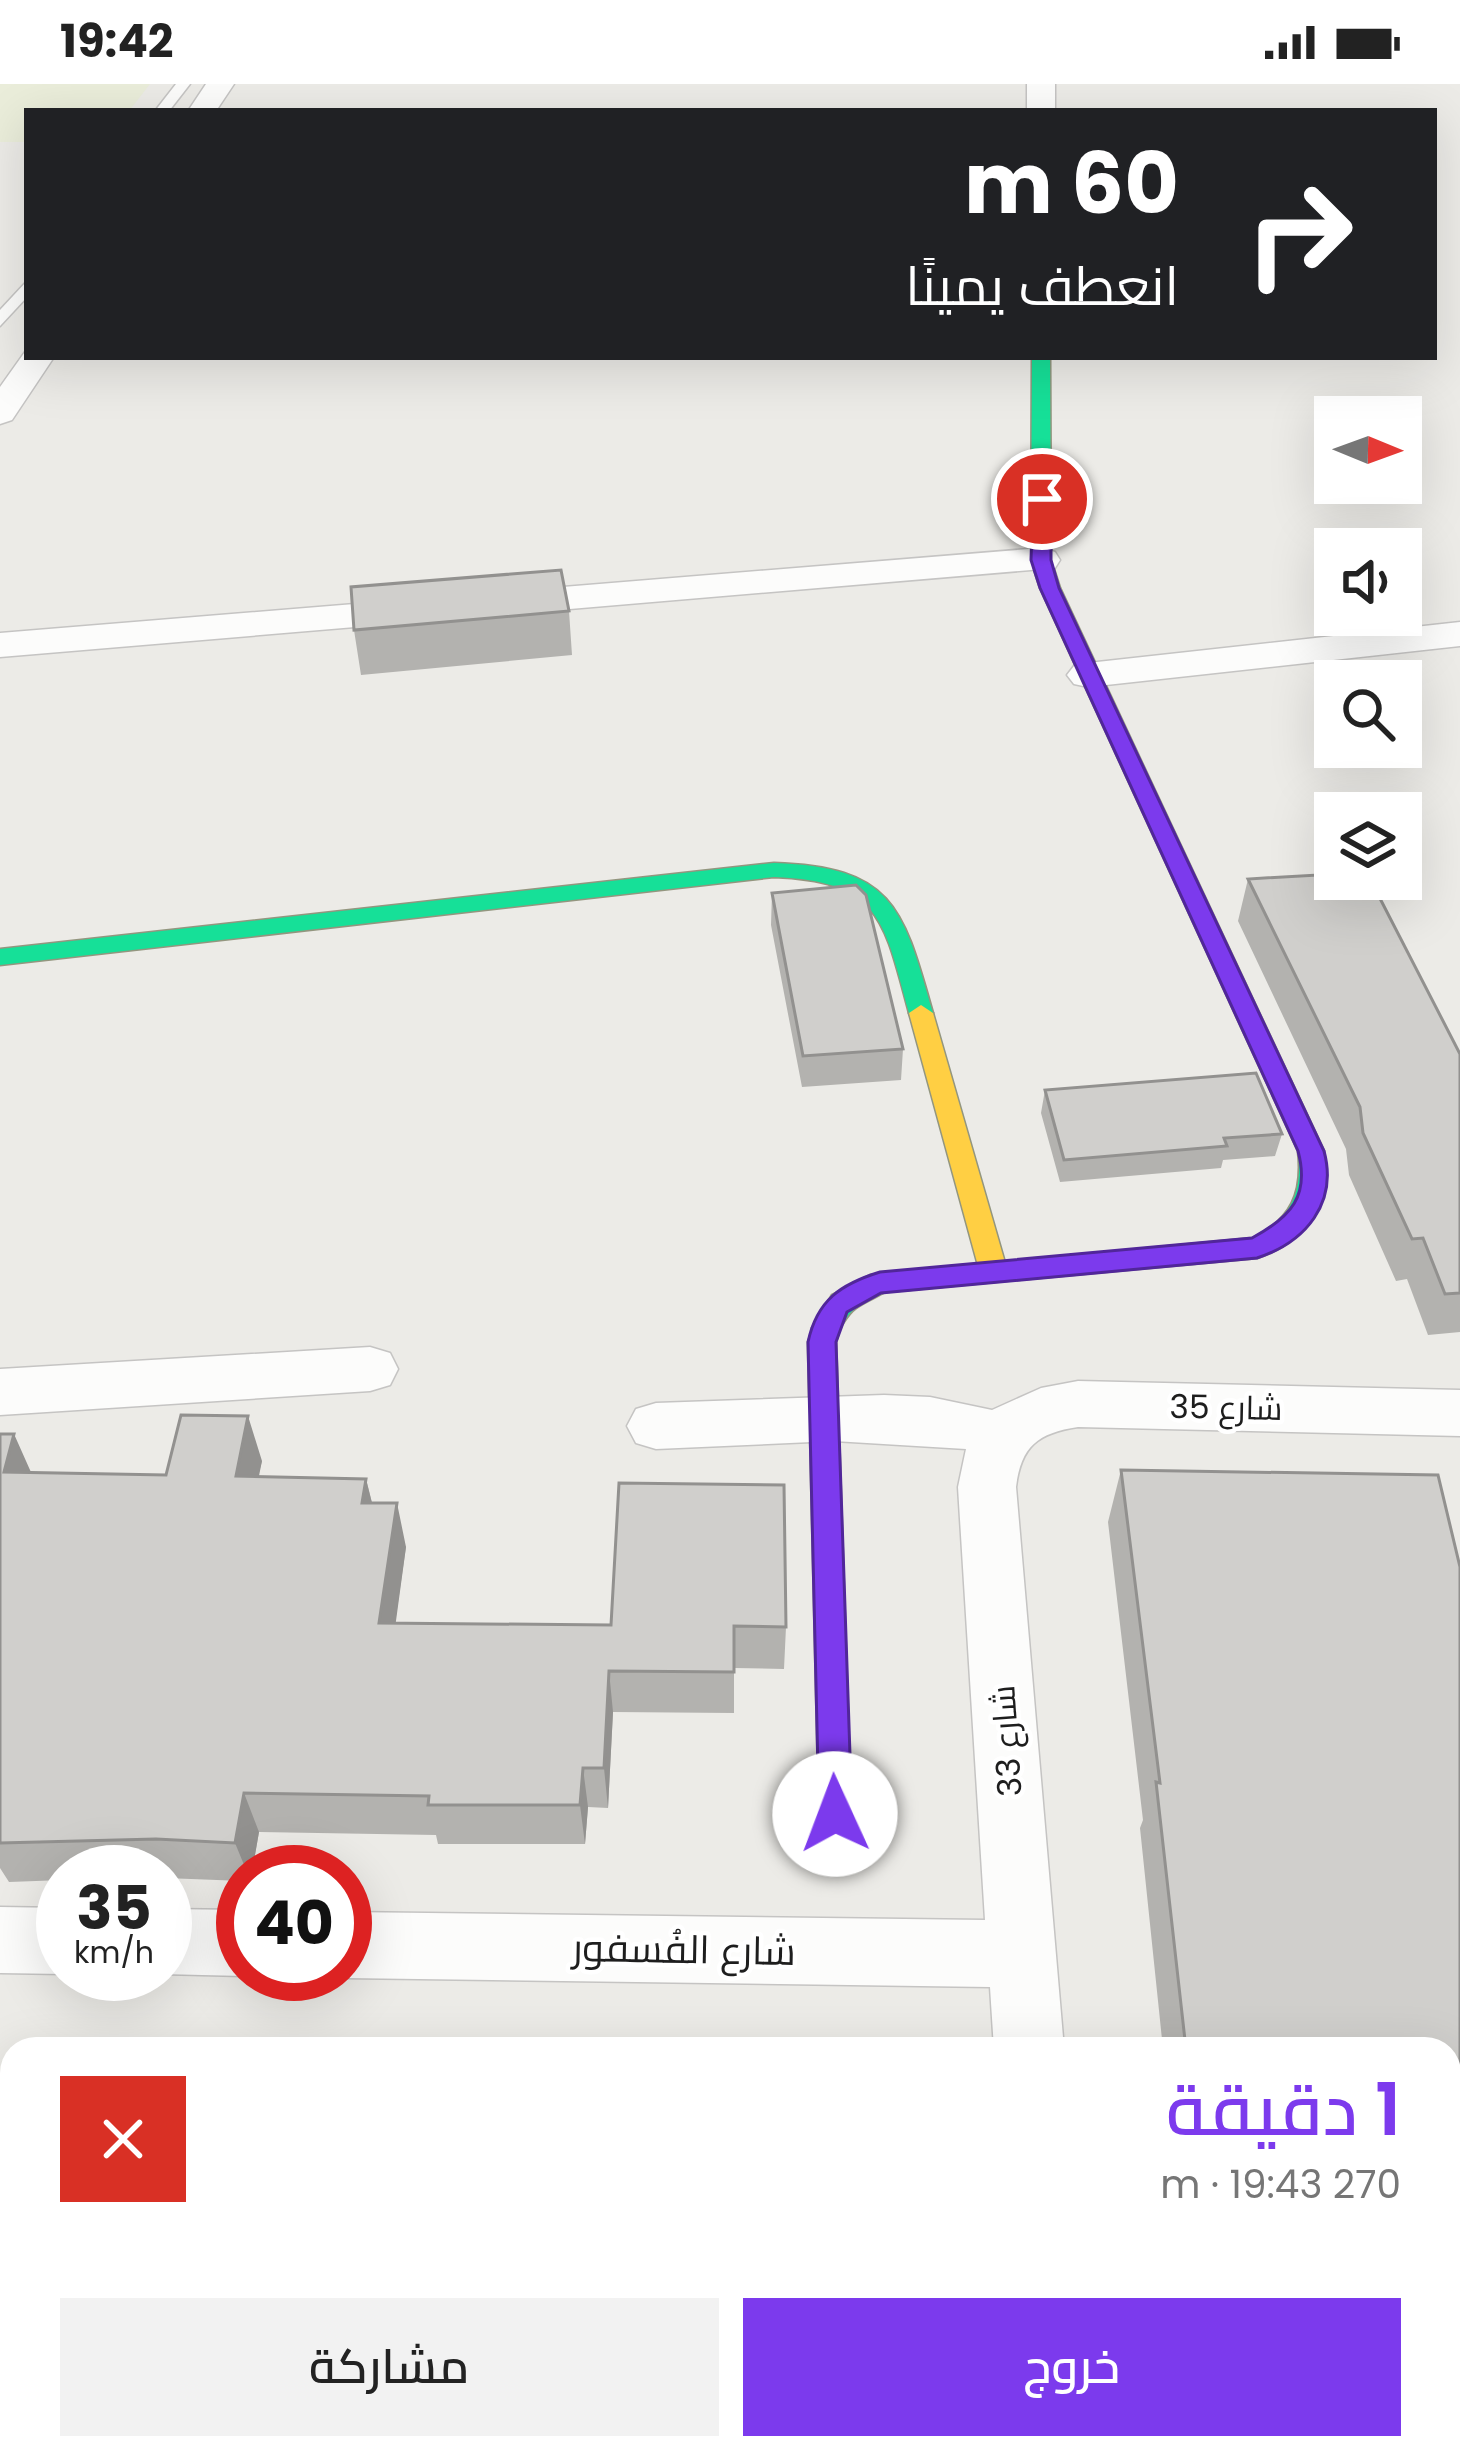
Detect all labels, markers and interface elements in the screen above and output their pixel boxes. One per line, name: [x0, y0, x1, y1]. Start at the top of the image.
text: 19:42: [60, 10, 174, 73]
text: 60 m: [964, 125, 1179, 242]
icon: right: [1221, 156, 1377, 312]
text: انعطف يمينًا: [905, 248, 1179, 324]
north arrow: [1314, 396, 1422, 504]
map controls: [1314, 396, 1422, 900]
pin: [991, 448, 1093, 550]
icon: arrive: [1009, 466, 1075, 532]
button: sound: [1314, 528, 1422, 636]
button: search: [1314, 660, 1422, 768]
button: layers: [1314, 792, 1422, 900]
street label: شارع 35: [1169, 1383, 1283, 1432]
street label: شارع 33: [979, 1684, 1034, 1798]
position arrow: [772, 1751, 898, 1877]
speed limit sign: 40: [216, 1845, 372, 2001]
text: 35: [76, 1866, 152, 1950]
street label: شارع الفُسفور: [570, 1920, 796, 1979]
text: km/h: [74, 1931, 154, 1974]
text: 1 دقيقة: [1166, 2059, 1401, 2160]
button: close: [60, 2076, 186, 2202]
text: 270 m · 19:43: [1160, 2157, 1401, 2212]
button: مشاركة: [60, 2298, 719, 2436]
button: خروج: [743, 2298, 1401, 2436]

